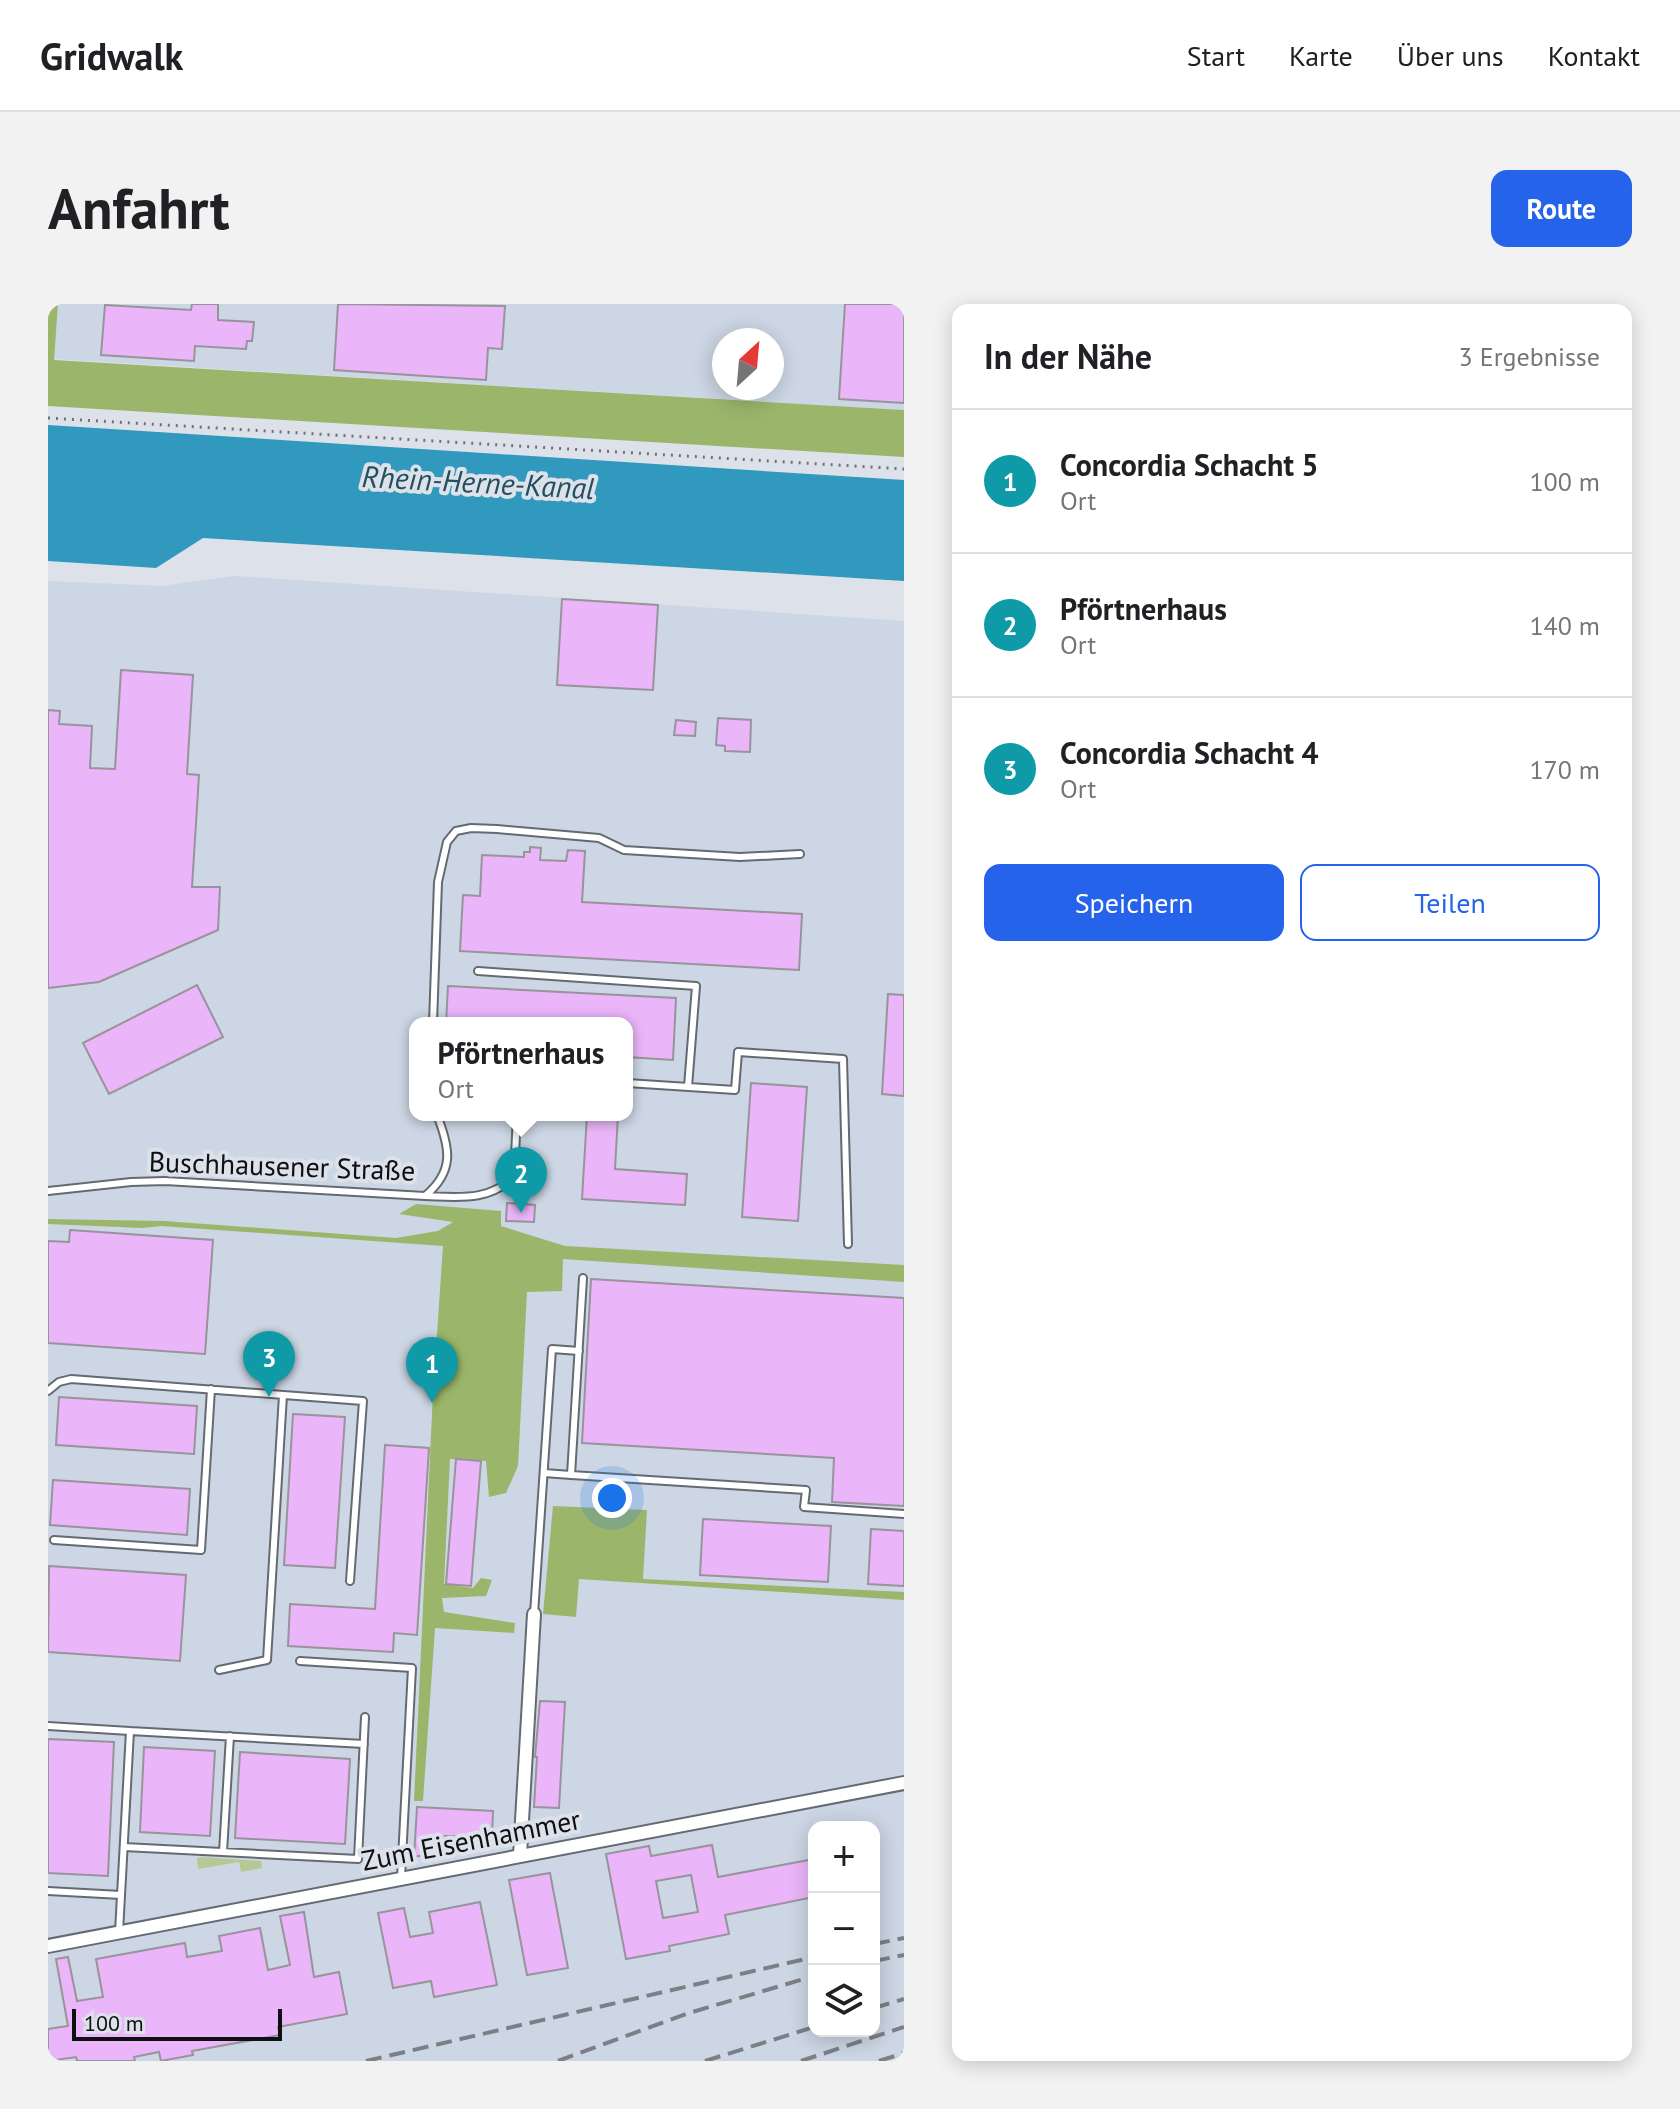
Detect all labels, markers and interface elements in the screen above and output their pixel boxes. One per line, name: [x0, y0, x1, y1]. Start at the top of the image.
text: Gridwalk: [40, 31, 183, 80]
text: Start: [1187, 37, 1245, 74]
text: Karte: [1289, 37, 1353, 74]
text: Über uns: [1397, 37, 1504, 74]
text: Kontakt: [1548, 37, 1640, 74]
button: Route: [1491, 170, 1632, 247]
text: Anfahrt: [48, 172, 230, 244]
north arrow: [712, 328, 784, 400]
text: In der Nähe: [984, 334, 1152, 378]
text: 3 Ergebnisse: [1459, 340, 1600, 373]
text: Concordia Schacht 5: [1060, 445, 1319, 484]
water label: Rhein-Herne-Kanal: [361, 456, 595, 507]
text: 1: [1003, 465, 1017, 498]
text: 100 m: [1529, 465, 1600, 498]
text: Ort: [1060, 484, 1096, 517]
text: Pförtnerhaus: [1060, 589, 1227, 628]
text: 2: [1003, 609, 1017, 642]
text: 140 m: [1529, 609, 1600, 642]
text: Ort: [1060, 628, 1096, 661]
text: Concordia Schacht 4: [1060, 733, 1319, 772]
text: 3: [1003, 753, 1017, 786]
text: 170 m: [1529, 753, 1600, 786]
text: Ort: [1060, 772, 1096, 805]
button: Speichern: [984, 864, 1284, 941]
button: Teilen: [1300, 864, 1600, 941]
popup: [409, 1017, 633, 1121]
text: Pförtnerhaus: [438, 1033, 604, 1072]
text: Ort: [438, 1072, 474, 1105]
street label: Buschhausener Straße: [148, 1142, 416, 1189]
pin: 2: [495, 1147, 547, 1213]
pin: 3: [243, 1331, 295, 1397]
pin: 1: [406, 1337, 458, 1403]
your location: [592, 1478, 632, 1518]
street label: Zum Eisenhammer: [358, 1800, 584, 1879]
map controls: [808, 1821, 880, 2037]
button: +: [808, 1821, 880, 1893]
button: −: [808, 1893, 880, 1965]
button: layers: [808, 1965, 880, 2037]
scale bar: [72, 2005, 282, 2041]
text: 100 m: [84, 2009, 144, 2037]

